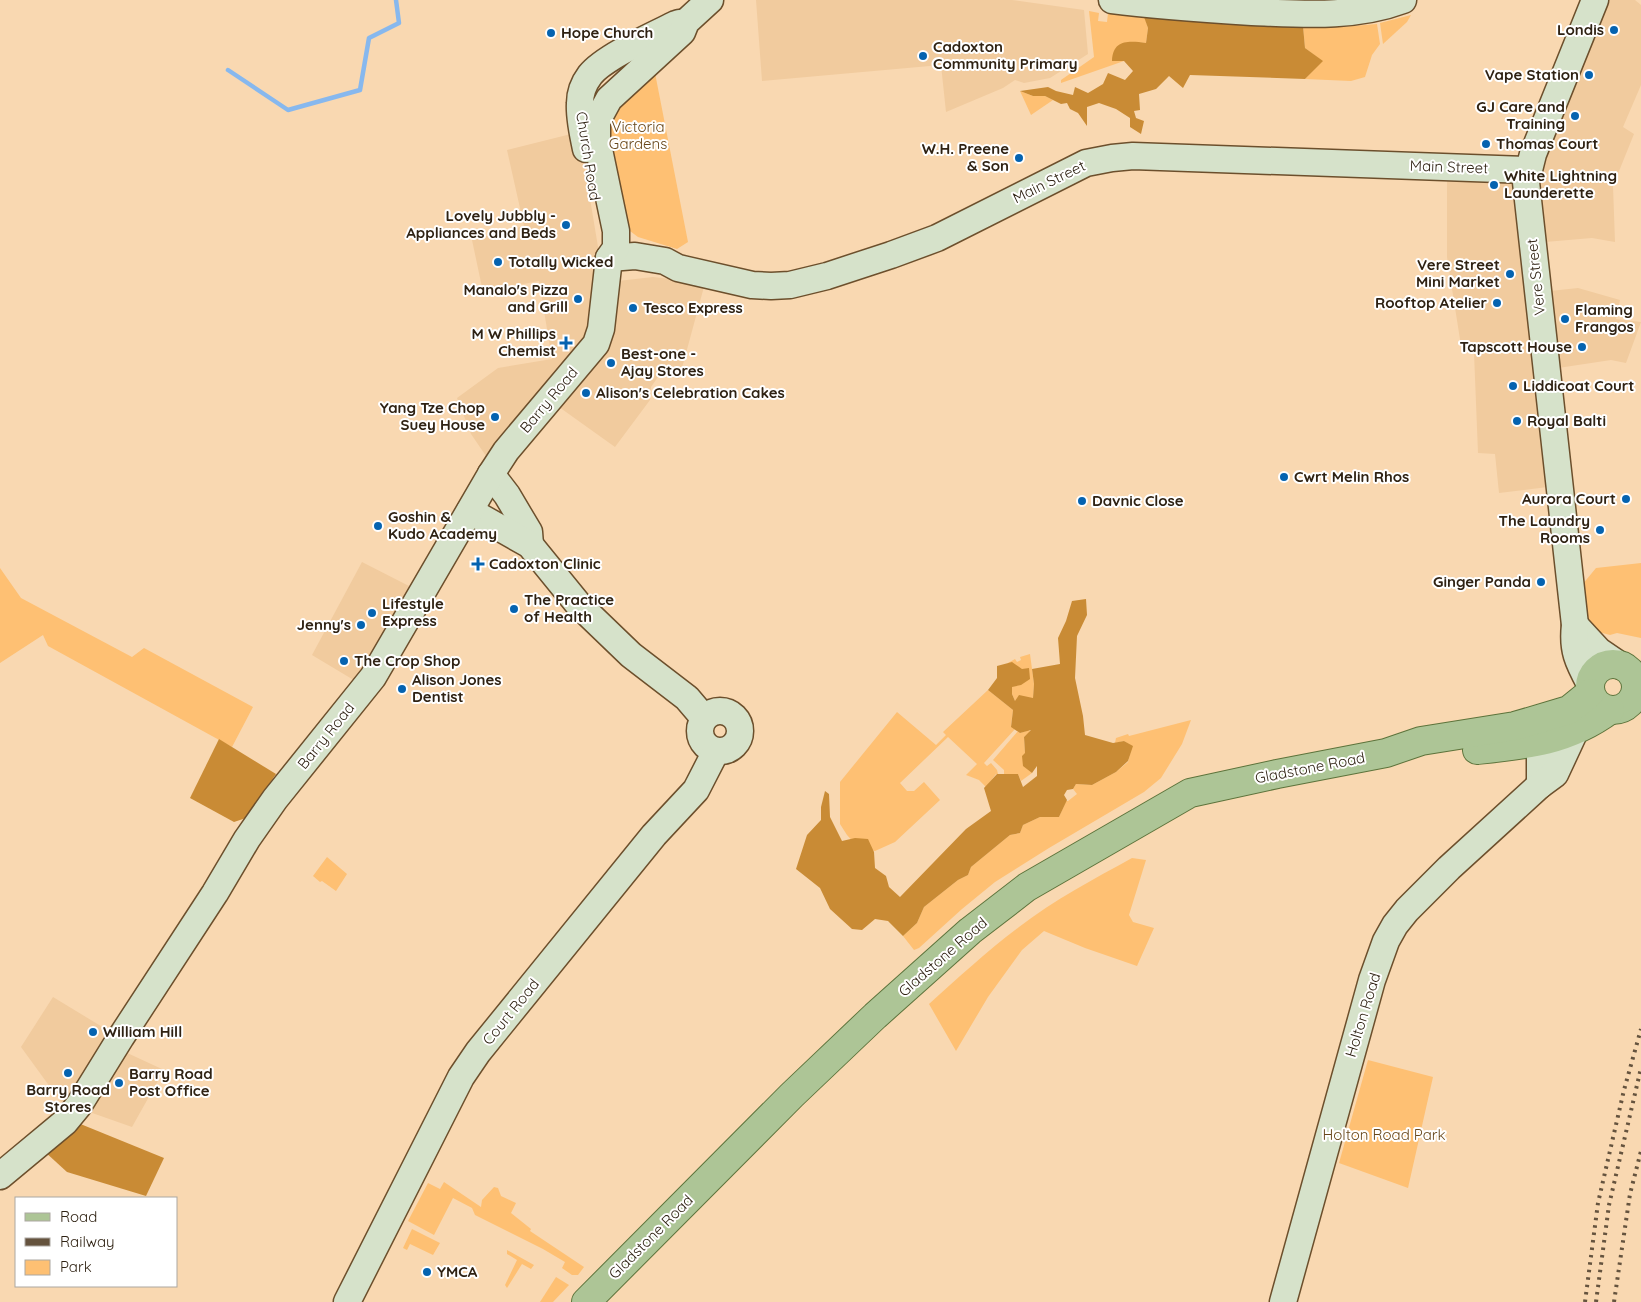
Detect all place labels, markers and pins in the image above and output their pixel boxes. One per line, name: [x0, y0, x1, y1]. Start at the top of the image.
place label: Londis: [1557, 20, 1604, 39]
place label: Hope Church: [561, 23, 653, 42]
marker: Londis: [1608, 24, 1620, 36]
marker: Hope Church: [545, 27, 557, 39]
place label: Cadoxton Community Primary: [933, 37, 1078, 73]
marker: Cadoxton Community Primary: [917, 50, 929, 62]
place label: Vape Station: [1485, 65, 1579, 84]
marker: Vape Station: [1583, 69, 1595, 81]
place label: GJ Care and Training: [1476, 97, 1565, 133]
marker: GJ Care and Training: [1569, 110, 1581, 122]
place label: Thomas Court: [1496, 134, 1598, 153]
marker: Thomas Court: [1480, 138, 1492, 150]
place label: W.H. Preene & Son: [922, 139, 1009, 175]
marker: W.H. Preene & Son: [1013, 152, 1025, 164]
place label: White Lightning Launderette: [1504, 166, 1617, 202]
marker: White Lightning Launderette: [1488, 179, 1500, 191]
place label: Lovely Jubbly - Appliances and Beds: [406, 206, 556, 242]
marker: Lovely Jubbly - Appliances and Beds: [560, 219, 572, 231]
place label: Totally Wicked: [508, 252, 613, 271]
place label: Vere Street Mini Market: [1416, 255, 1500, 291]
marker: Totally Wicked: [492, 256, 504, 268]
marker: Vere Street Mini Market: [1504, 268, 1516, 280]
place label: Manalo's Pizza and Grill: [464, 280, 568, 316]
marker: Manalo's Pizza and Grill: [572, 293, 584, 305]
place label: Rooftop Atelier: [1375, 293, 1487, 312]
marker: Rooftop Atelier: [1491, 297, 1503, 309]
place label: Tesco Express: [643, 298, 743, 317]
place label: Flaming Frangos: [1575, 300, 1634, 336]
marker: Tesco Express: [627, 302, 639, 314]
marker: Flaming Frangos: [1559, 313, 1571, 325]
place label: M W Phillips Chemist: [472, 324, 556, 360]
marker: M W Phillips Chemist: [560, 337, 572, 349]
place label: Tapscott House: [1459, 337, 1572, 356]
marker: Tapscott House: [1576, 341, 1588, 353]
place label: Best-one - Ajay Stores: [621, 344, 704, 380]
marker: Best-one - Ajay Stores: [605, 357, 617, 369]
place label: Liddicoat Court: [1523, 376, 1634, 395]
marker: Liddicoat Court: [1507, 380, 1519, 392]
place label: Alison's Celebration Cakes: [596, 383, 785, 402]
marker: Alison's Celebration Cakes: [580, 387, 592, 399]
place label: Yang Tze Chop Suey House: [380, 398, 485, 434]
marker: Yang Tze Chop Suey House: [489, 411, 501, 423]
place label: Royal Balti: [1527, 411, 1606, 430]
marker: Royal Balti: [1511, 415, 1523, 427]
place label: Cwrt Melin Rhos: [1294, 467, 1409, 486]
marker: Cwrt Melin Rhos: [1278, 471, 1290, 483]
place label: Aurora Court: [1522, 489, 1616, 508]
place label: Davnic Close: [1092, 491, 1184, 510]
marker: Aurora Court: [1620, 493, 1632, 505]
marker: Davnic Close: [1076, 495, 1088, 507]
place label: Goshin & Kudo Academy: [388, 507, 497, 543]
place label: The Laundry Rooms: [1499, 511, 1590, 547]
marker: Goshin & Kudo Academy: [372, 520, 384, 532]
marker: The Laundry Rooms: [1594, 524, 1606, 536]
place label: Cadoxton Clinic: [489, 554, 601, 573]
marker: Cadoxton Clinic: [471, 557, 485, 571]
place label: Ginger Panda: [1433, 572, 1531, 591]
marker: Ginger Panda: [1535, 576, 1547, 588]
place label: The Practice of Health: [524, 590, 614, 626]
place label: Lifestyle Express: [382, 594, 444, 630]
marker: The Practice of Health: [508, 603, 520, 615]
marker: Lifestyle Express: [366, 607, 378, 619]
place label: Jenny's: [297, 615, 351, 634]
marker: Jenny's: [355, 619, 367, 631]
place label: The Crop Shop: [354, 651, 460, 670]
marker: The Crop Shop: [338, 655, 350, 667]
place label: Alison Jones Dentist: [412, 670, 502, 706]
marker: Alison Jones Dentist: [396, 683, 408, 695]
place label: William Hill: [103, 1022, 182, 1041]
marker: William Hill: [87, 1026, 99, 1038]
place label: Barry Road Post Office: [129, 1064, 213, 1100]
marker: Barry Road Stores: [62, 1067, 74, 1079]
marker: Barry Road Post Office: [113, 1077, 125, 1089]
place label: Barry Road Stores: [26, 1080, 110, 1116]
place label: YMCA: [437, 1262, 478, 1281]
marker: YMCA: [421, 1266, 433, 1278]

